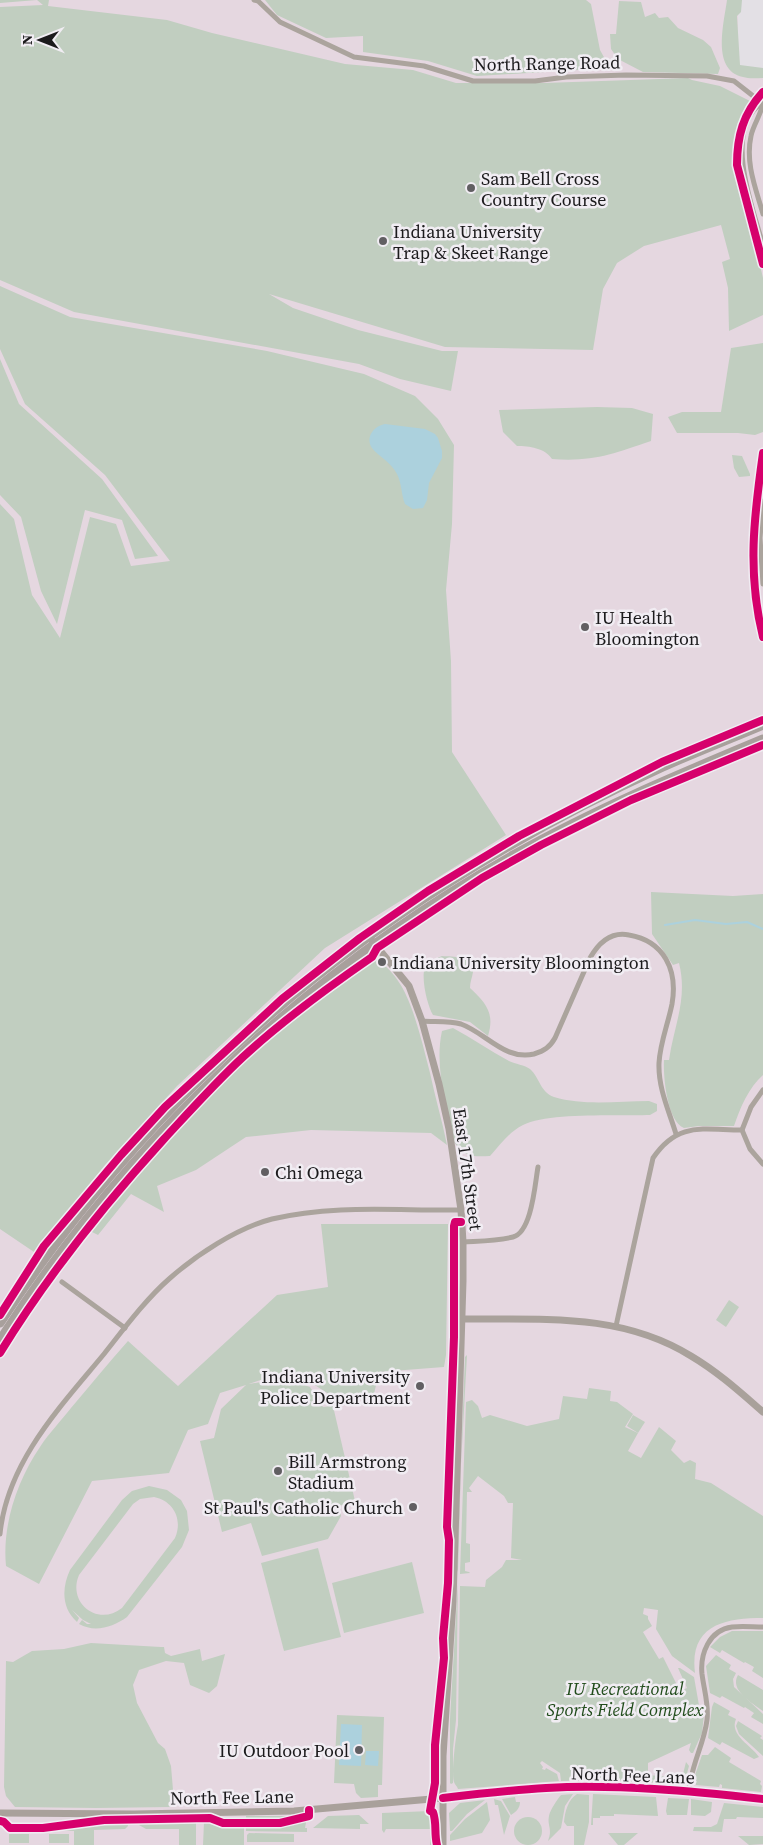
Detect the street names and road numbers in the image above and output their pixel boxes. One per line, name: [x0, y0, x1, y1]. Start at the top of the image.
street label: North Range Road: [473, 49, 621, 77]
street label: East 17th Street: [447, 1106, 489, 1232]
street label: North Fee Lane: [571, 1760, 695, 1790]
street label: North Fee Lane: [170, 1783, 294, 1811]

